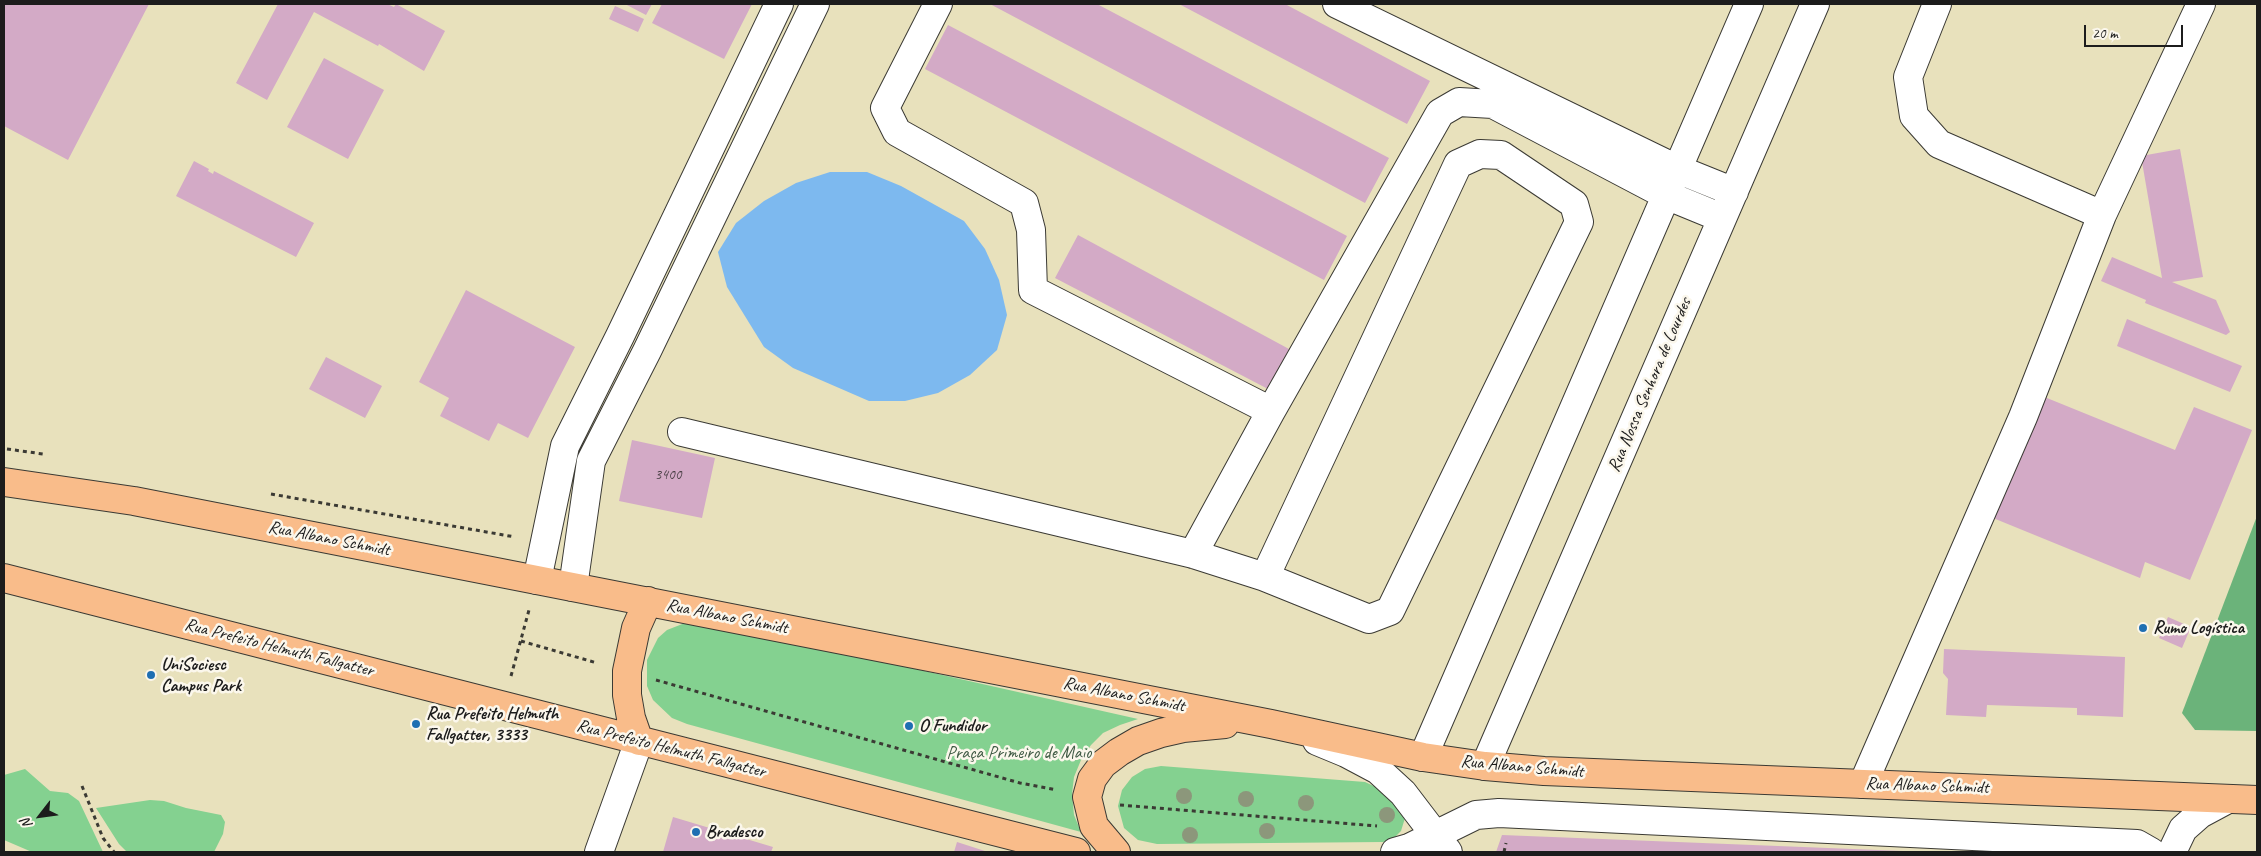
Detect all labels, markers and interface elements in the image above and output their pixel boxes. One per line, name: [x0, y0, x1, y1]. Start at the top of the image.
scale bar: [2086, 15, 2185, 47]
text: 20 m: [2092, 24, 2118, 43]
street label: Rua Nossa Senhora de Lourdes: [1604, 295, 1696, 475]
house number: 3400: [655, 466, 681, 484]
street label: Rua Albano Schmidt: [266, 517, 392, 561]
street label: Rua Albano Schmidt: [664, 595, 790, 639]
street label: Rua Prefeito Helmuth Fallgatter: [182, 614, 376, 682]
place label: Rumo Logística: [2153, 617, 2244, 639]
marker: Rumo Logística: [2137, 622, 2149, 634]
place label: UniSociesc Campus Park: [161, 654, 241, 696]
marker: UniSociesc Campus Park: [145, 669, 157, 681]
street label: Rua Albano Schmidt: [1061, 673, 1187, 717]
place label: Rua Prefeito Helmuth Fallgatter, 3333: [426, 703, 558, 746]
street label: Rua Prefeito Helmuth Fallgatter: [574, 715, 768, 783]
place label: O Fundidor: [919, 715, 987, 737]
marker: Rua Prefeito Helmuth Fallgatter, 3333: [410, 718, 422, 730]
marker: O Fundidor: [903, 720, 915, 732]
park label: Praça Primeiro de Maio: [947, 742, 1091, 764]
street label: Rua Albano Schmidt: [1460, 751, 1584, 783]
street label: Rua Albano Schmidt: [1865, 773, 1989, 799]
north arrow: [15, 791, 65, 841]
text: N: [17, 816, 36, 832]
place label: Bradesco: [706, 821, 762, 843]
marker: Bradesco: [690, 826, 702, 838]

